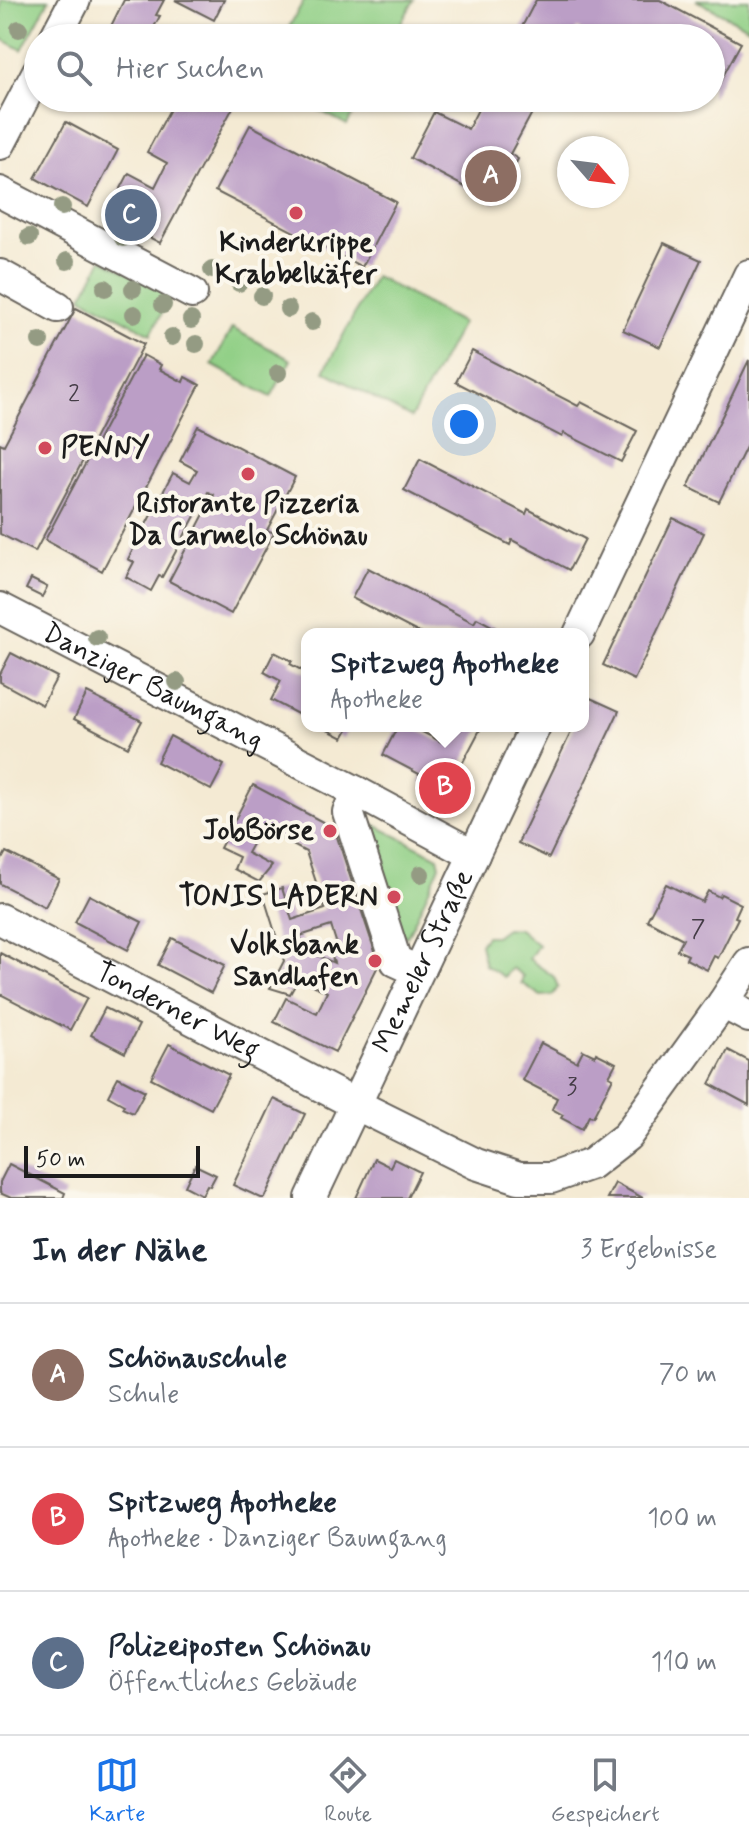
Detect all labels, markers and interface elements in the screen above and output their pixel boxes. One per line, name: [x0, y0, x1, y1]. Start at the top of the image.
search box: [24, 24, 725, 112]
icon: search: [52, 46, 96, 90]
text: Hier suchen: [116, 49, 264, 88]
north arrow: [557, 136, 629, 208]
pin: A: [465, 146, 517, 206]
pin: C: [105, 185, 157, 245]
marker: Kinderkrippe Krabbelkäfer: [287, 204, 305, 222]
place label: Kinderkrippe Krabbelkäfer: [215, 225, 378, 294]
house number: 2: [68, 379, 80, 410]
your location: [444, 404, 484, 444]
place label: PENNY: [61, 430, 150, 467]
marker: PENNY: [36, 439, 54, 457]
marker: Ristorante Pizzeria Da Carmelo Schönau: [239, 465, 257, 483]
place label: Ristorante Pizzeria Da Carmelo Schönau: [128, 486, 368, 555]
street label: Danziger Baumgang: [36, 615, 270, 759]
popup: [301, 628, 589, 732]
text: Spitzweg Apotheke: [330, 644, 560, 683]
text: Apotheke: [330, 683, 423, 717]
pin: B: [419, 758, 471, 818]
place label: JobBörse: [203, 813, 314, 850]
marker: JobBörse: [321, 822, 339, 840]
street label: Memeler Straße: [364, 864, 483, 1059]
place label: TONIS LADERN: [179, 879, 378, 916]
marker: TONIS LADERN: [385, 888, 403, 906]
house number: 7: [691, 914, 705, 945]
place label: Volksbank Sandhofen: [230, 927, 359, 996]
marker: Volksbank Sandhofen: [366, 952, 384, 970]
street label: Tonderner Weg: [89, 953, 266, 1072]
house number: 3: [567, 1072, 578, 1103]
scale bar: [24, 1142, 200, 1178]
text: 50 m: [36, 1146, 85, 1174]
text: In der Nähe: [32, 1228, 207, 1273]
text: 3 Ergebnisse: [580, 1233, 717, 1267]
text: Schönauschule: [108, 1339, 287, 1378]
text: A: [49, 1358, 67, 1392]
text: 70 m: [659, 1358, 717, 1392]
text: Schule: [108, 1378, 179, 1412]
text: Spitzweg Apotheke: [108, 1483, 337, 1522]
text: B: [50, 1502, 66, 1536]
text: 100 m: [647, 1502, 717, 1536]
text: Apotheke · Danziger Baumgang: [108, 1522, 447, 1556]
text: Polizeiposten Schönau: [108, 1627, 371, 1666]
text: C: [49, 1646, 67, 1680]
text: 110 m: [651, 1646, 717, 1680]
text: Öffentliches Gebäude: [108, 1666, 357, 1700]
tab: Karte: [89, 1753, 146, 1829]
tab: Route: [324, 1753, 372, 1829]
tab: Gespeichert: [551, 1753, 660, 1829]

